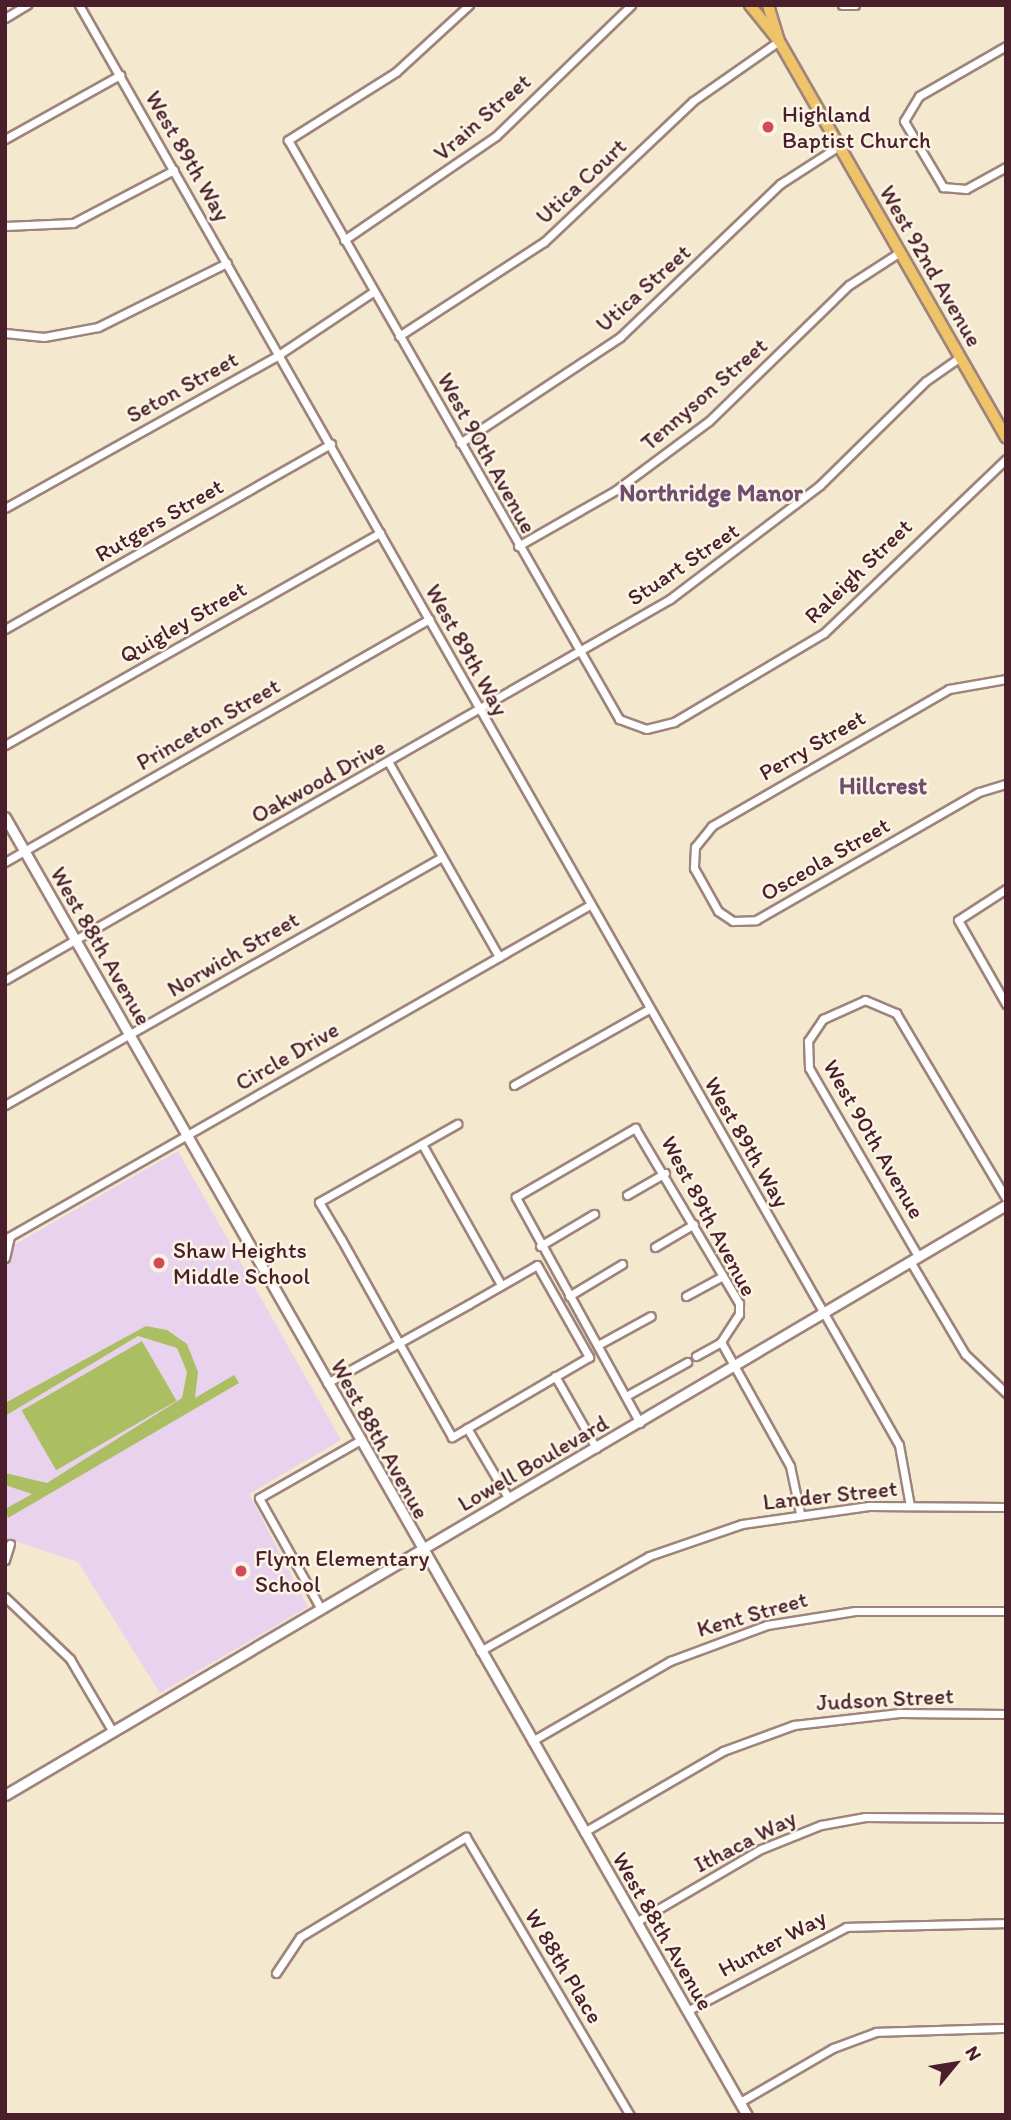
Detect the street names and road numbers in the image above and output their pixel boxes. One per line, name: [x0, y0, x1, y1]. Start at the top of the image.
street label: Vrain Street: [428, 68, 536, 166]
street label: West 89th Way: [140, 86, 236, 226]
street label: Utica Court: [530, 132, 632, 230]
street label: West 92nd Avenue: [874, 181, 988, 351]
street label: Utica Street: [590, 238, 696, 338]
street label: Tennyson Street: [635, 332, 773, 456]
street label: Seton Street: [122, 345, 242, 429]
street label: West 90th Avenue: [432, 369, 542, 537]
street label: Rutgers Street: [90, 472, 228, 568]
street label: Raleigh Street: [798, 513, 918, 629]
street label: Stuart Street: [622, 517, 744, 611]
street label: Quigley Street: [115, 575, 251, 669]
street label: West 89th Way: [420, 580, 514, 720]
street label: Princeton Street: [132, 672, 284, 776]
street label: Perry Street: [754, 704, 870, 786]
street label: Oakwood Drive: [246, 733, 390, 829]
street label: Osceola Street: [756, 811, 894, 907]
street label: West 88th Avenue: [45, 863, 157, 1029]
street label: Norwich Street: [162, 905, 304, 1003]
street label: Circle Drive: [230, 1015, 344, 1097]
street label: West 90th Avenue: [818, 1055, 930, 1223]
street label: West 89th Way: [699, 1072, 795, 1212]
street label: West 89th Avenue: [656, 1132, 762, 1300]
street label: West 88th Avenue: [325, 1355, 435, 1523]
street label: Lowell Boulevard: [453, 1409, 613, 1517]
street label: Lander Street: [761, 1474, 899, 1516]
street label: Kent Street: [694, 1585, 810, 1643]
street label: Judson Street: [816, 1682, 954, 1716]
street label: Ithaca Way: [690, 1804, 800, 1878]
street label: West 88th Avenue: [607, 1848, 719, 2014]
street label: Hunter Way: [714, 1903, 830, 1983]
street label: W 88th Place: [519, 1904, 609, 2028]

